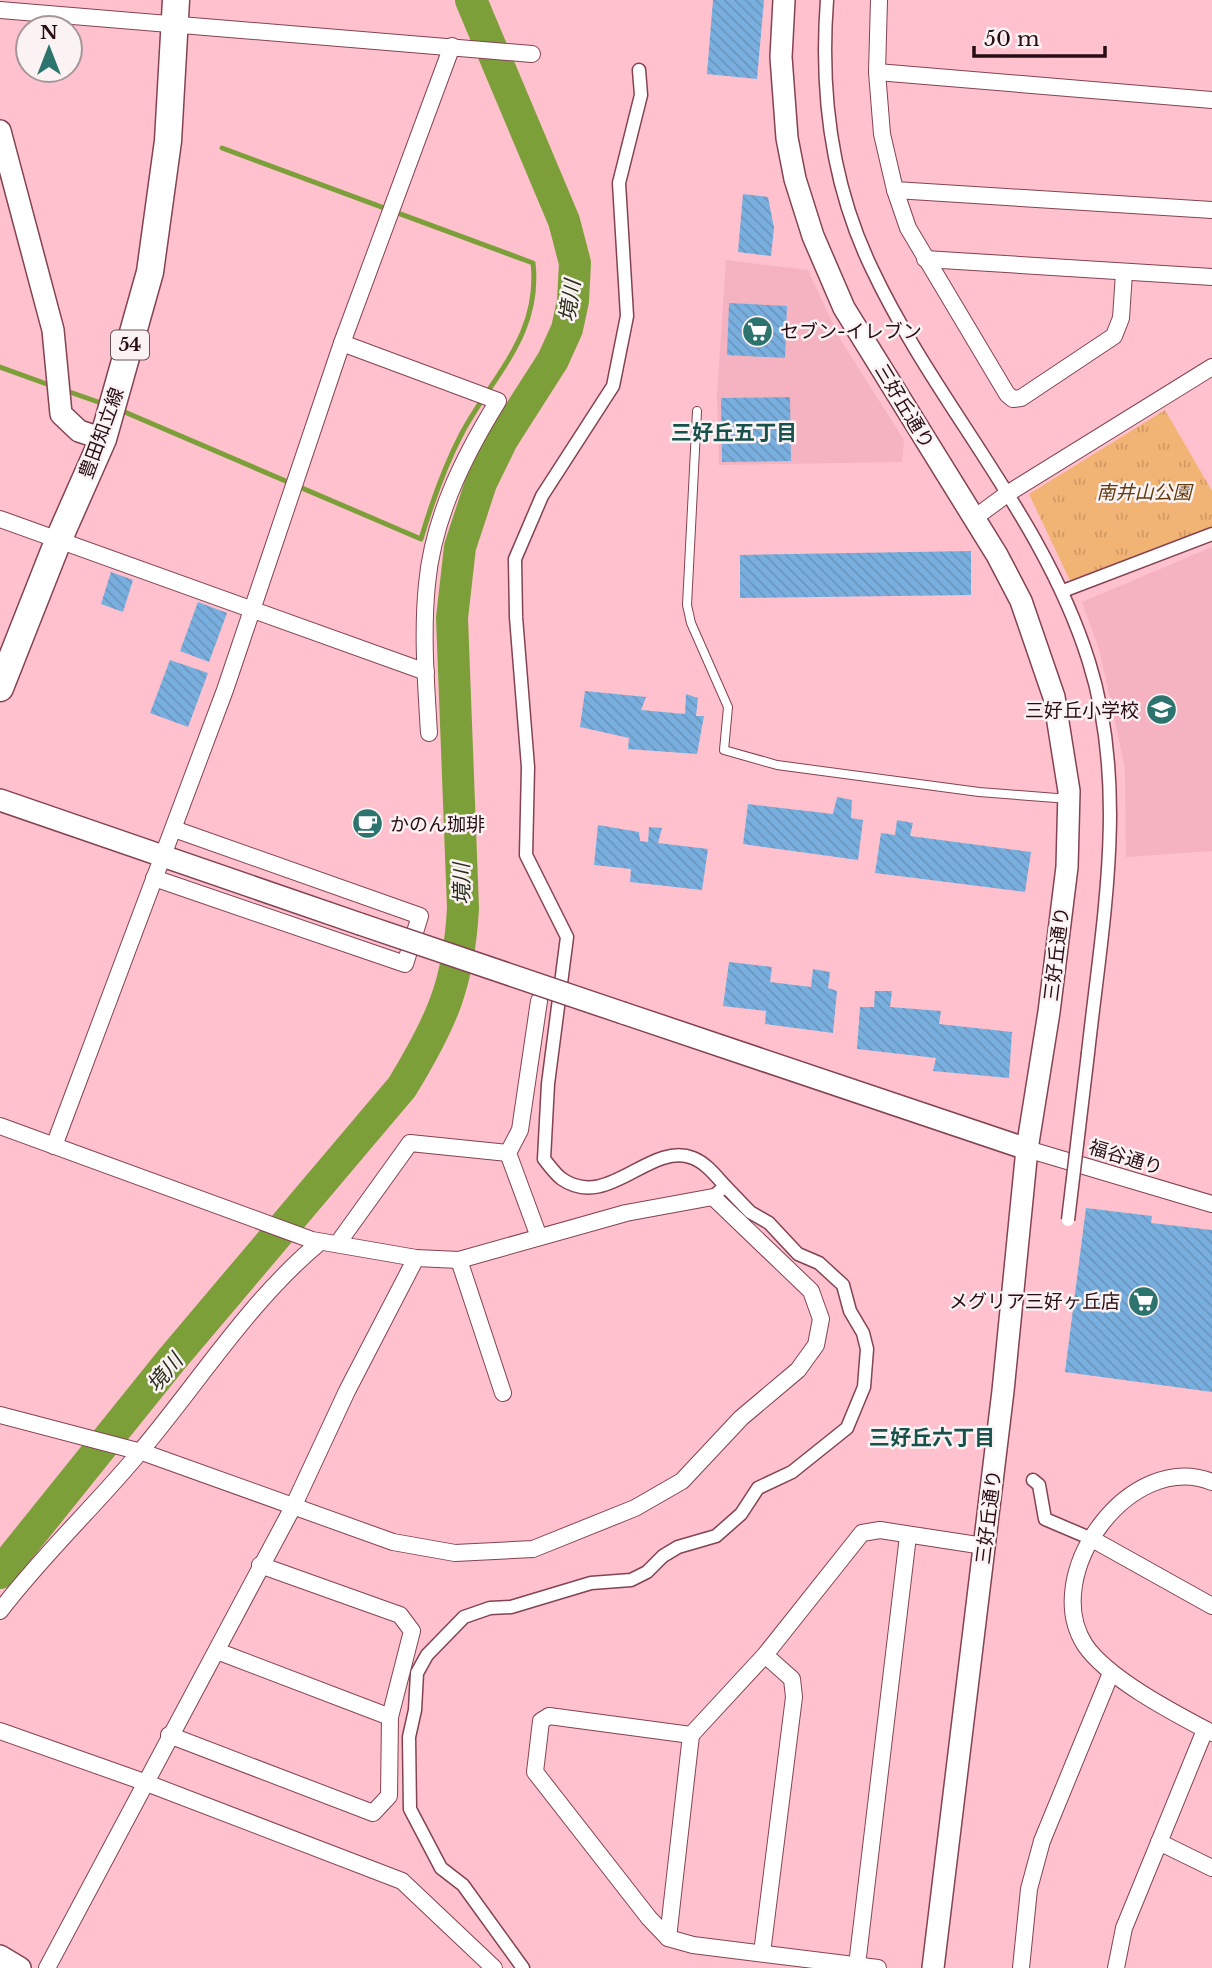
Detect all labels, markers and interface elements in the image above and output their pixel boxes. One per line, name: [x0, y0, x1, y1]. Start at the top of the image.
north arrow: [14, 14, 84, 84]
scale bar: [974, 14, 1105, 58]
text: N: [40, 21, 58, 44]
text: 50 m: [984, 26, 1040, 52]
water label: 境川: [554, 276, 586, 324]
supermarket icon: セブン-イレブン: [740, 314, 774, 348]
place label: セブン-イレブン: [780, 320, 922, 343]
road number: 54: [111, 330, 149, 360]
street label: 三好丘通り: [870, 360, 939, 453]
street label: 豊田知立線: [74, 385, 129, 482]
district label: 三好丘五丁目: [671, 420, 797, 446]
park label: 南井山公園: [1096, 481, 1194, 504]
school or university icon: 三好丘小学校: [1145, 693, 1179, 727]
place label: 三好丘小学校: [1025, 699, 1139, 722]
cafe icon: かのん珈琲: [350, 807, 384, 841]
place label: かのん珈琲: [390, 813, 485, 836]
water label: 境川: [449, 861, 475, 905]
street label: 三好丘通り: [1039, 906, 1074, 1003]
street label: 福谷通り: [1086, 1135, 1166, 1180]
supermarket icon: メグリア三好ヶ丘店: [1126, 1284, 1160, 1318]
place label: メグリア三好ヶ丘店: [949, 1290, 1120, 1313]
water label: 境川: [142, 1347, 190, 1397]
district label: 三好丘六丁目: [869, 1425, 995, 1451]
street label: 三好丘通り: [971, 1469, 1006, 1566]

